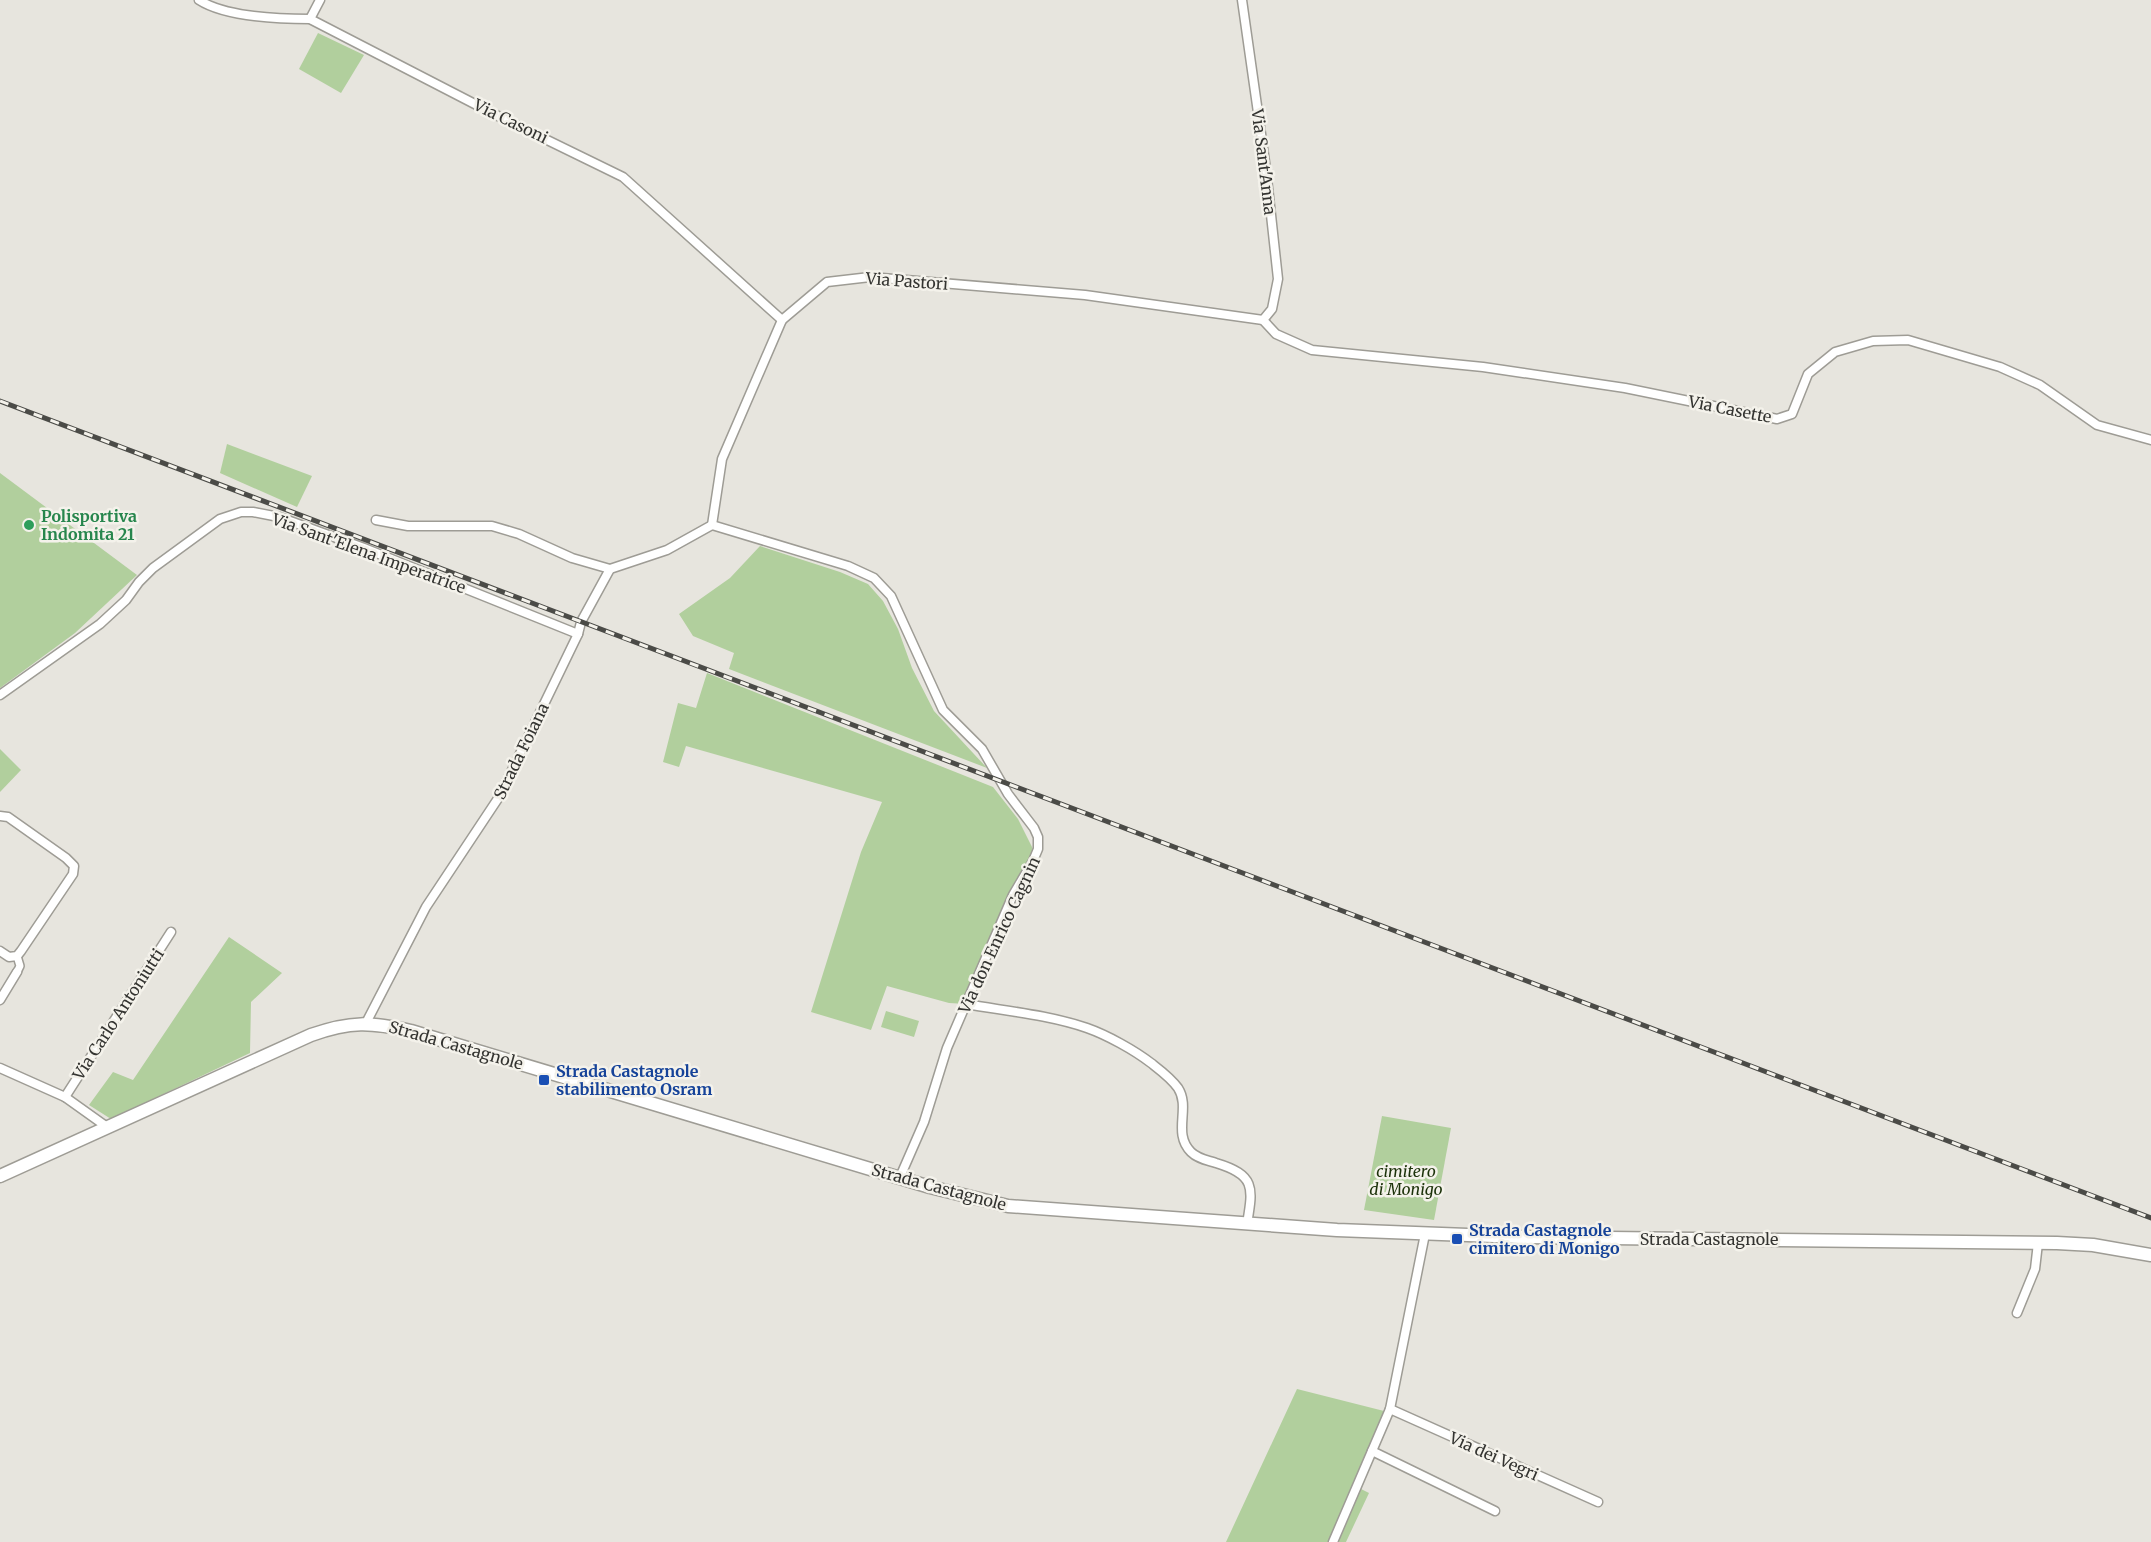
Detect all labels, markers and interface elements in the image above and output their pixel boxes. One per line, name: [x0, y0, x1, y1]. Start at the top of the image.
street label: Via Casoni: [470, 94, 551, 148]
street label: Via Sant'Anna: [1247, 107, 1280, 217]
street label: Via Pastori: [864, 268, 949, 294]
street label: Via Casette: [1686, 391, 1773, 427]
place label: Polisportiva Indomita 21: [41, 506, 137, 544]
street label: Via Sant'Elena Imperatrice: [269, 508, 469, 597]
marker: Polisportiva Indomita 21: [22, 518, 36, 532]
street label: Strada Foiana: [489, 699, 553, 803]
street label: Via don Enrico Cagnin: [953, 853, 1044, 1018]
street label: Via Carlo Antoniutti: [68, 945, 168, 1084]
street label: Strada Castagnole: [387, 1016, 525, 1074]
place label: Strada Castagnole stabilimento Osram: [556, 1061, 712, 1099]
marker: Strada Castagnole stabilimento Osram: [537, 1073, 551, 1087]
street label: Strada Castagnole: [869, 1159, 1009, 1215]
park label: cimitero di Monigo: [1369, 1161, 1443, 1199]
place label: Strada Castagnole cimitero di Monigo: [1469, 1220, 1620, 1258]
street label: Strada Castagnole: [1640, 1229, 1778, 1249]
marker: Strada Castagnole cimitero di Monigo: [1450, 1232, 1464, 1246]
street label: Via dei Vegri: [1445, 1427, 1542, 1485]

